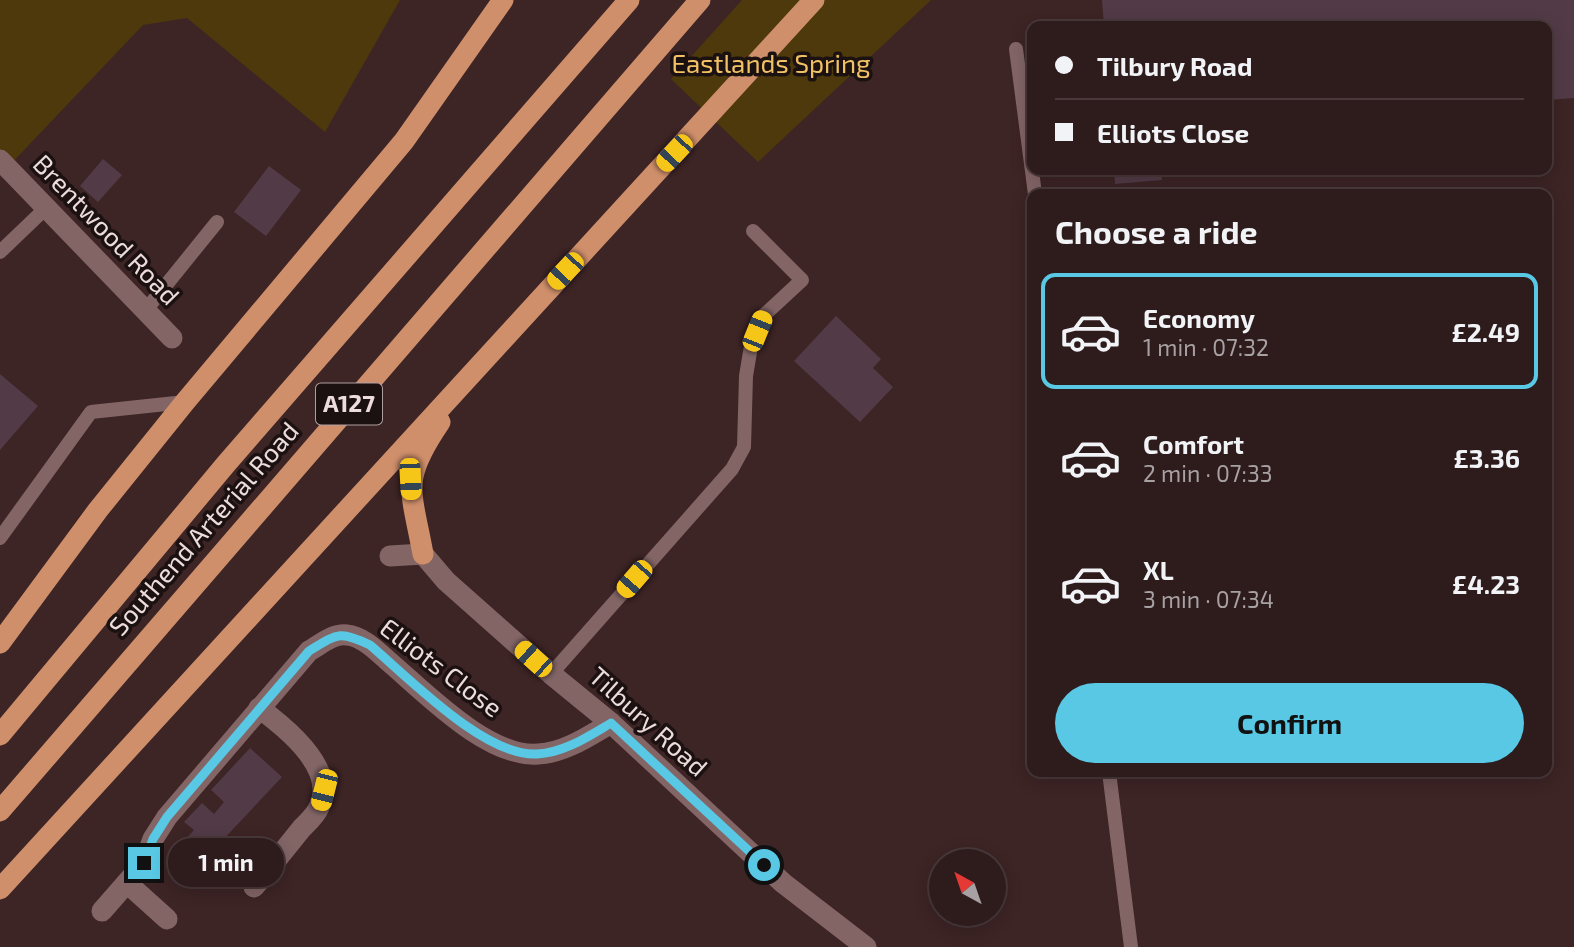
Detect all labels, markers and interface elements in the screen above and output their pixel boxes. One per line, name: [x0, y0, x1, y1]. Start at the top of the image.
park label: Eastlands Spring: [671, 47, 871, 78]
text: Tilbury Road: [1097, 50, 1252, 81]
text: Elliots Close: [1097, 117, 1249, 148]
car: [652, 130, 697, 176]
street label: Brentwood Road: [28, 147, 187, 310]
text: Choose a ride: [1055, 212, 1258, 250]
car: [543, 248, 588, 294]
icon: car: [1059, 300, 1122, 363]
text: Economy: [1143, 302, 1255, 333]
car: [740, 308, 775, 354]
text: £2.49: [1452, 316, 1520, 347]
text: 1 min · 07:32: [1143, 333, 1269, 361]
road number: A127: [316, 384, 382, 424]
street label: Southend Arterial Road: [102, 415, 304, 641]
icon: car: [1059, 426, 1122, 489]
text: Comfort: [1143, 428, 1244, 459]
text: £3.36: [1454, 442, 1520, 473]
car: [399, 457, 422, 501]
text: 2 min · 07:33: [1143, 459, 1273, 487]
icon: car: [1059, 552, 1122, 615]
text: XL: [1143, 554, 1174, 585]
car: [613, 556, 656, 602]
text: £4.23: [1452, 568, 1520, 599]
text: 3 min · 07:34: [1143, 585, 1274, 613]
street label: Elliots Close: [375, 611, 509, 723]
car: [511, 637, 556, 681]
street label: Tilbury Road: [584, 660, 714, 782]
button: Confirm: [1055, 683, 1524, 763]
car: [309, 767, 340, 813]
callout: 1 min: [168, 838, 284, 888]
route end: [128, 847, 160, 879]
text: 1 min: [198, 848, 254, 876]
route start: [748, 849, 780, 881]
north arrow: [929, 849, 1006, 926]
map controls: [929, 849, 1006, 926]

